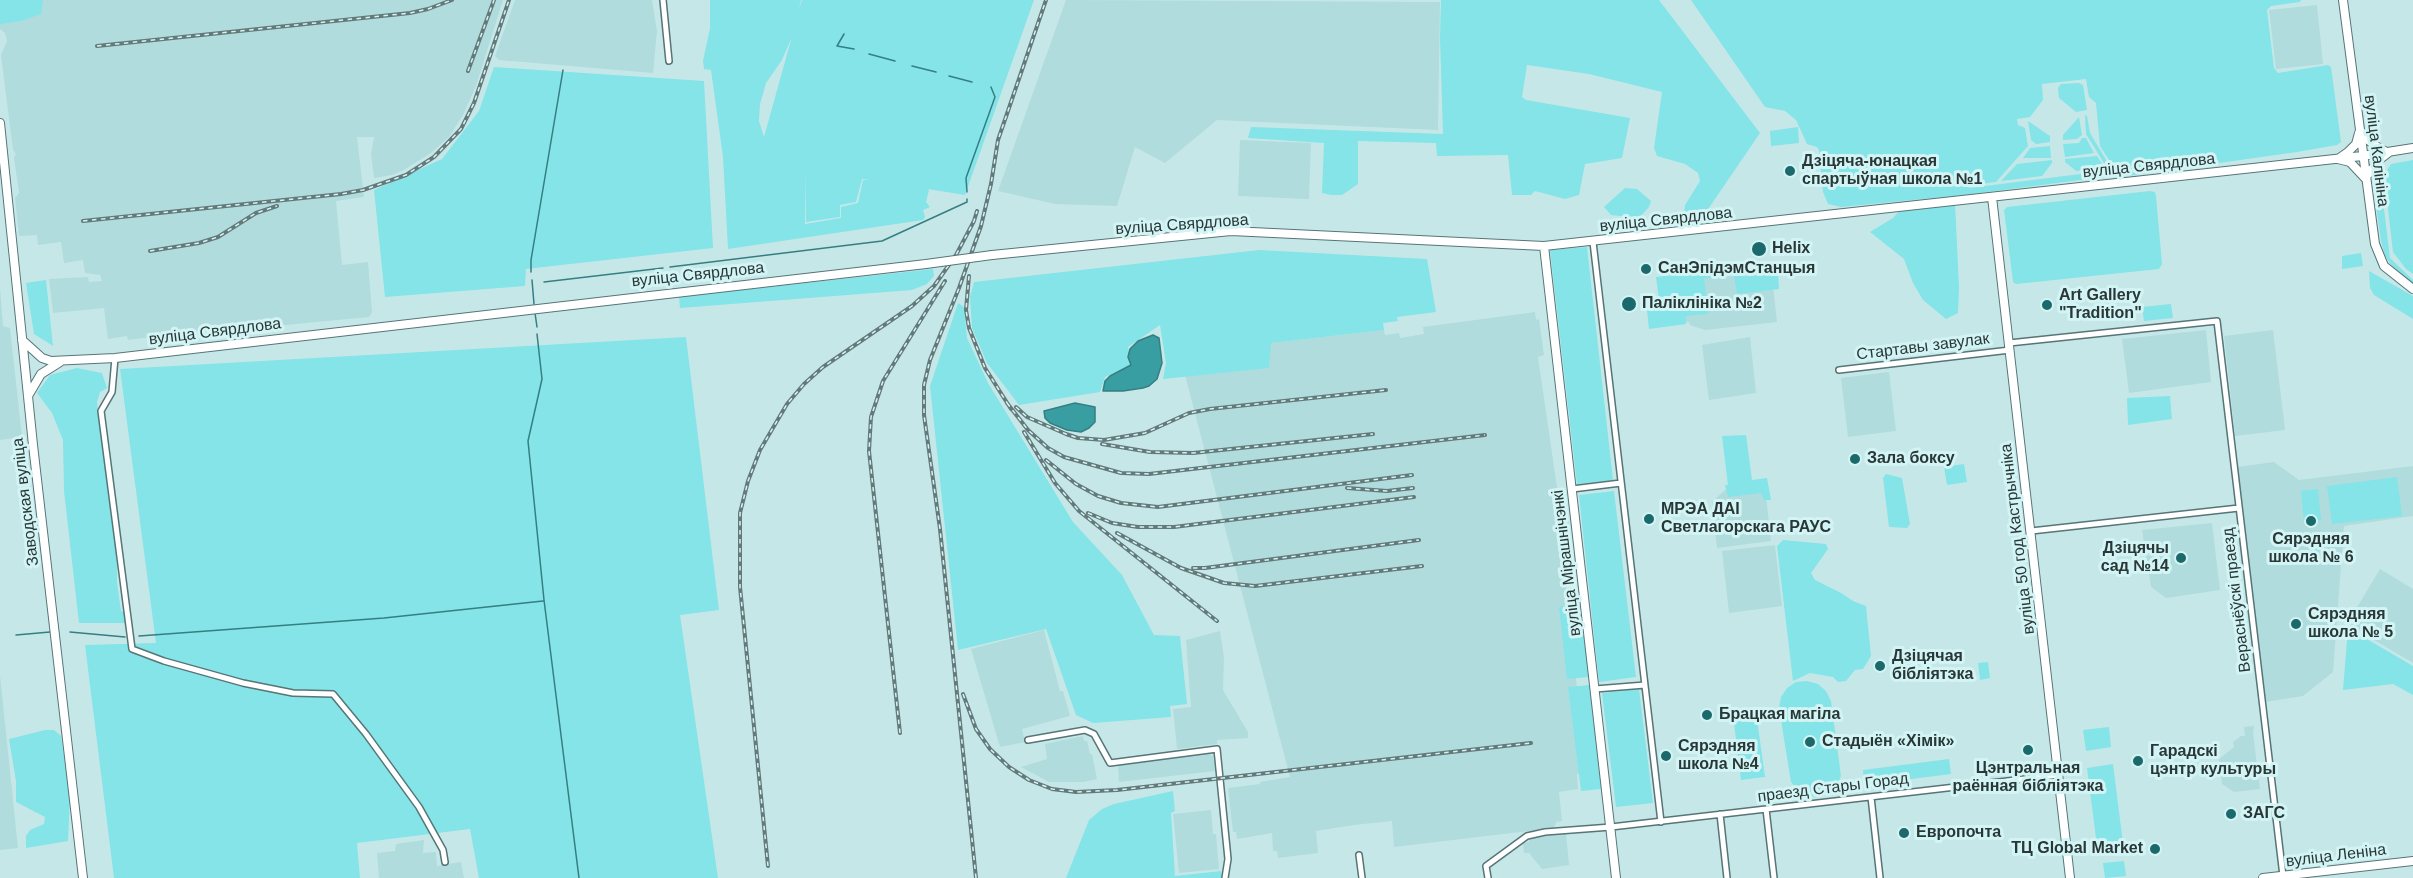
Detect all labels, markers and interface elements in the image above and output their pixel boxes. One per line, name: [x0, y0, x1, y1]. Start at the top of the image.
street label: вуліца Калініна: [2360, 94, 2392, 208]
street label: вуліца Свярдлова: [2082, 149, 2216, 183]
place label: Дзіцяча-юнацкая спартыўная школа №1: [1802, 152, 1983, 190]
marker: Дзіцяча-юнацкая спартыўная школа №1: [1783, 164, 1797, 178]
street label: вуліца Свярдлова: [1599, 203, 1733, 237]
street label: вуліца Свярдлова: [1115, 211, 1249, 239]
place label: Helix: [1772, 239, 1810, 259]
marker: Helix: [1750, 240, 1768, 258]
street label: вуліца Свярдлова: [631, 258, 765, 292]
place label: СанЭпідэмСтанцыя: [1658, 259, 1815, 279]
marker: СанЭпідэмСтанцыя: [1639, 262, 1653, 276]
place label: Art Gallery "Tradition": [2059, 286, 2142, 324]
place label: Паліклініка №2: [1642, 294, 1762, 314]
marker: Паліклініка №2: [1620, 295, 1638, 313]
marker: Art Gallery "Tradition": [2040, 298, 2054, 312]
street label: вуліца Свярдлова: [148, 314, 282, 350]
street label: Стартавы завулак: [1855, 329, 1991, 365]
street label: Заводская вуліца: [9, 437, 43, 567]
street label: вуліца 50 год Кастрычніка: [1997, 442, 2039, 636]
place label: Зала боксу: [1867, 449, 1955, 469]
marker: Зала боксу: [1848, 452, 1862, 466]
street label: вуліца Мірашнічэнкі: [1549, 489, 1585, 637]
place label: МРЭА ДАІ Светлагорскага РАУС: [1661, 500, 1831, 538]
marker: МРЭА ДАІ Светлагорскага РАУС: [1642, 512, 1656, 526]
marker: Сярэдняя школа № 6: [2304, 514, 2318, 528]
street label: Вераснёўскі праезд: [2219, 527, 2255, 673]
place label: Сярэдняя школа № 6: [2268, 530, 2354, 568]
place label: Дзіцячы сад №14: [2101, 539, 2169, 577]
marker: Дзіцячы сад №14: [2174, 551, 2188, 565]
place label: Сярэдняя школа № 5: [2308, 605, 2393, 643]
marker: Сярэдняя школа № 5: [2289, 617, 2303, 631]
place label: Дзіцячая бібліятэка: [1892, 647, 1973, 685]
marker: Дзіцячая бібліятэка: [1873, 659, 1887, 673]
place label: Брацкая магіла: [1719, 705, 1840, 725]
marker: Брацкая магіла: [1700, 708, 1714, 722]
place label: Стадыён «Хімік»: [1822, 732, 1954, 752]
marker: Стадыён «Хімік»: [1803, 735, 1817, 749]
place label: Сярэдняя школа №4: [1678, 737, 1759, 775]
place label: Гарадскі цэнтр культуры: [2150, 742, 2276, 780]
marker: Цэнтральная раённая бібліятэка: [2021, 743, 2035, 757]
marker: Сярэдняя школа №4: [1659, 749, 1673, 763]
marker: Гарадскі цэнтр культуры: [2131, 754, 2145, 768]
place label: Цэнтральная раённая бібліятэка: [1953, 759, 2103, 797]
street label: праезд Стары Горад: [1756, 769, 1910, 807]
place label: ЗАГС: [2243, 804, 2285, 824]
marker: ЗАГС: [2224, 807, 2238, 821]
place label: Европочта: [1916, 823, 2001, 843]
marker: Европочта: [1897, 826, 1911, 840]
place label: ТЦ Global Market: [2011, 839, 2143, 859]
street label: вуліца Леніна: [2285, 840, 2387, 872]
marker: ТЦ Global Market: [2148, 842, 2162, 856]

